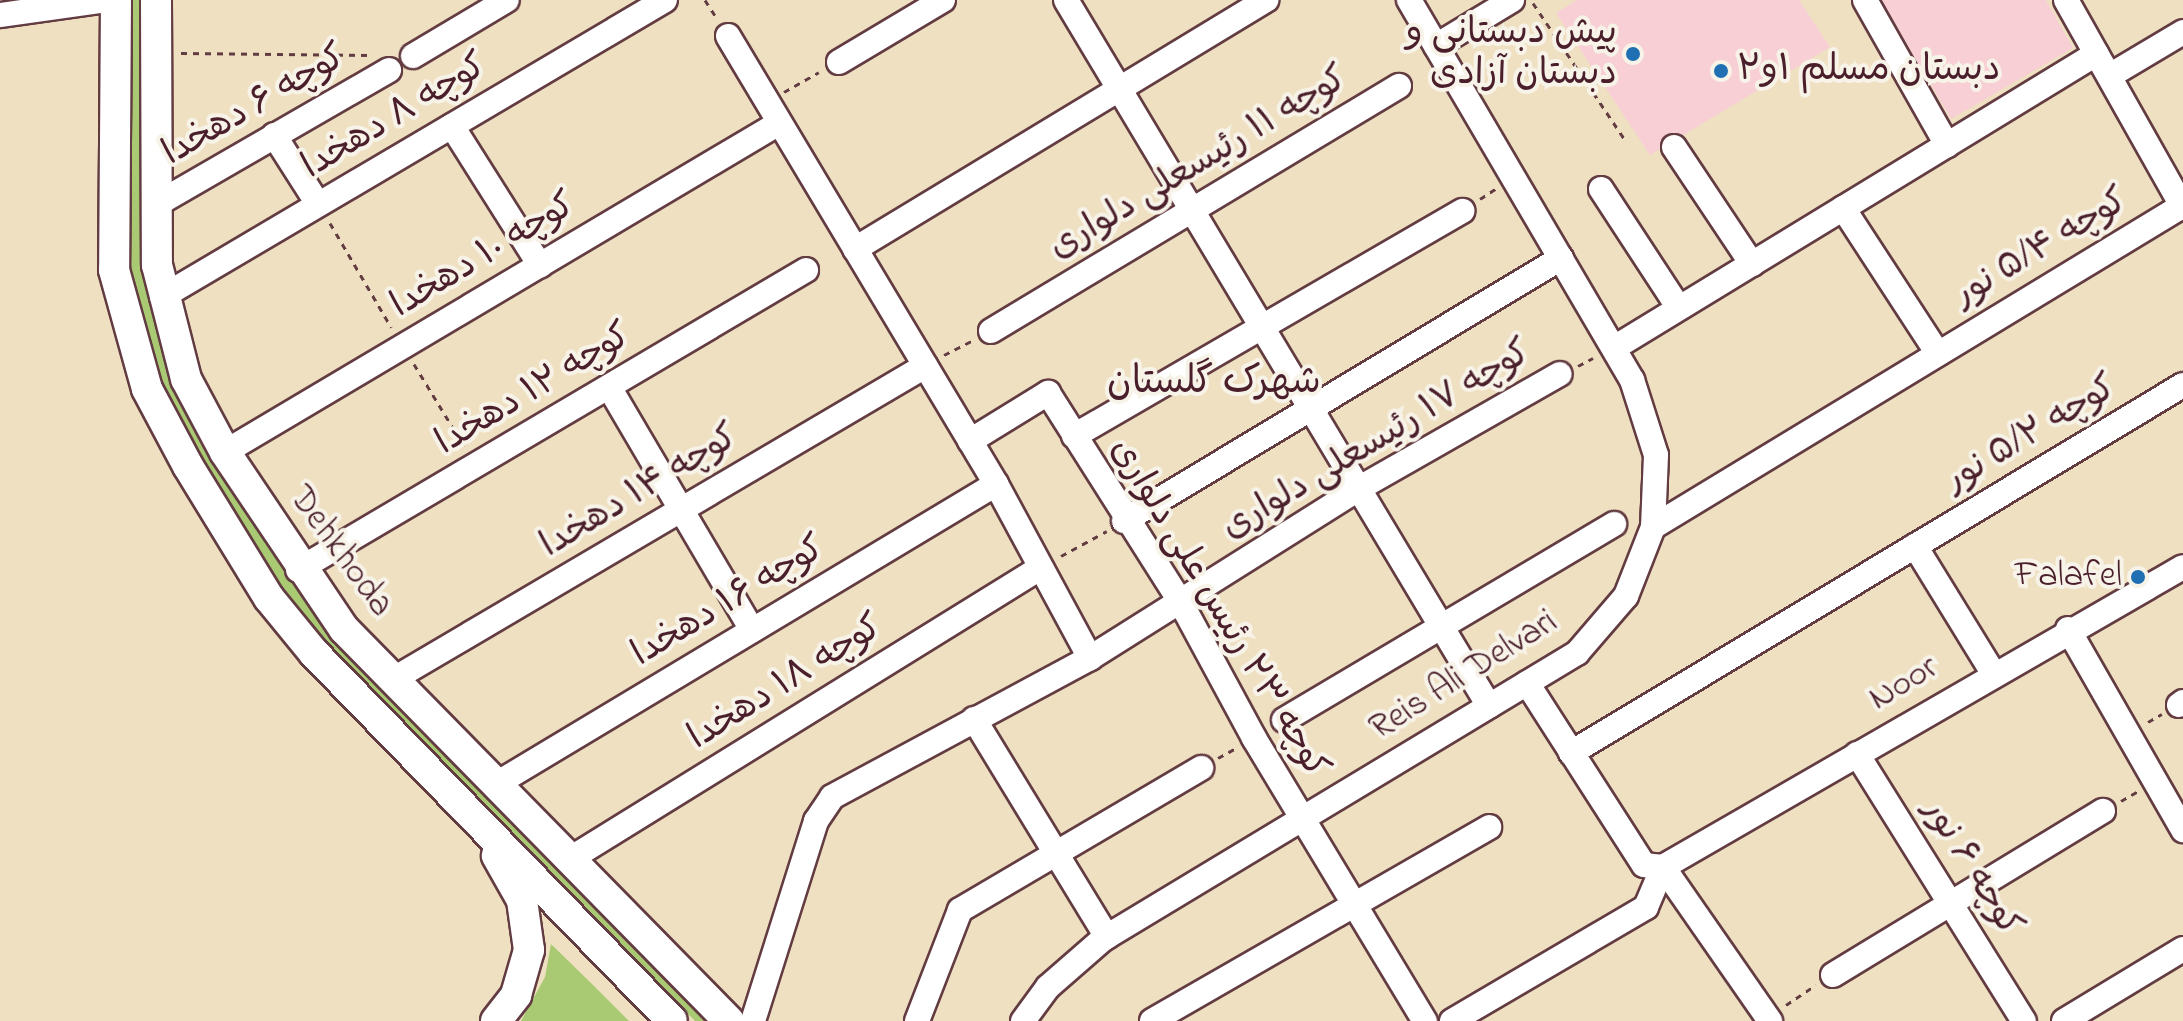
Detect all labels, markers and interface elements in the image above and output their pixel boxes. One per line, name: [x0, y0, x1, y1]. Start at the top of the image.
place label: پیش دبستانی و دبستان آزادی: [1406, 11, 1617, 96]
street label: کوچه ۶ دهخدا: [156, 36, 354, 176]
street label: کوچه ۸ دهخدا: [295, 45, 495, 189]
marker: پیش دبستانی و دبستان آزادی: [1624, 45, 1642, 63]
place label: دبستان مسلم ۱و۲: [1737, 49, 2000, 93]
street label: کوچه ۱۱ رئیسعلی دلواری: [1042, 58, 1356, 270]
marker: دبستان مسلم ۱و۲: [1712, 62, 1730, 80]
street label: کوچه ۵/۴ نور: [1946, 180, 2136, 318]
street label: کوچه ۱۰ دهخدا: [384, 184, 584, 328]
street label: کوچه ۱۲ دهخدا: [429, 315, 639, 465]
street label: کوچه ۱۷ رئیسعلی دلواری: [1215, 332, 1539, 550]
district label: شهرک گلستان: [1107, 361, 1321, 407]
street label: کوچه ۵/۲ نور: [1937, 367, 2125, 503]
street label: کوچه ۱۴ دهخدا: [533, 416, 747, 568]
street label: کوچه ۲۳ رئیس علی دلواری: [1099, 431, 1337, 787]
street label: Dehkhoda: [278, 478, 402, 626]
street label: کوچه ۱۶ دهخدا: [625, 527, 833, 677]
place label: Falafel: [2015, 555, 2122, 599]
marker: Falafel: [2129, 568, 2147, 586]
street label: Reis Ali Delvari: [1362, 601, 1566, 751]
street label: کوچه ۱۸ دهخدا: [681, 606, 891, 760]
street label: Noor: [1862, 647, 1946, 721]
street label: کوچه ۶ نور: [1912, 791, 2030, 945]

